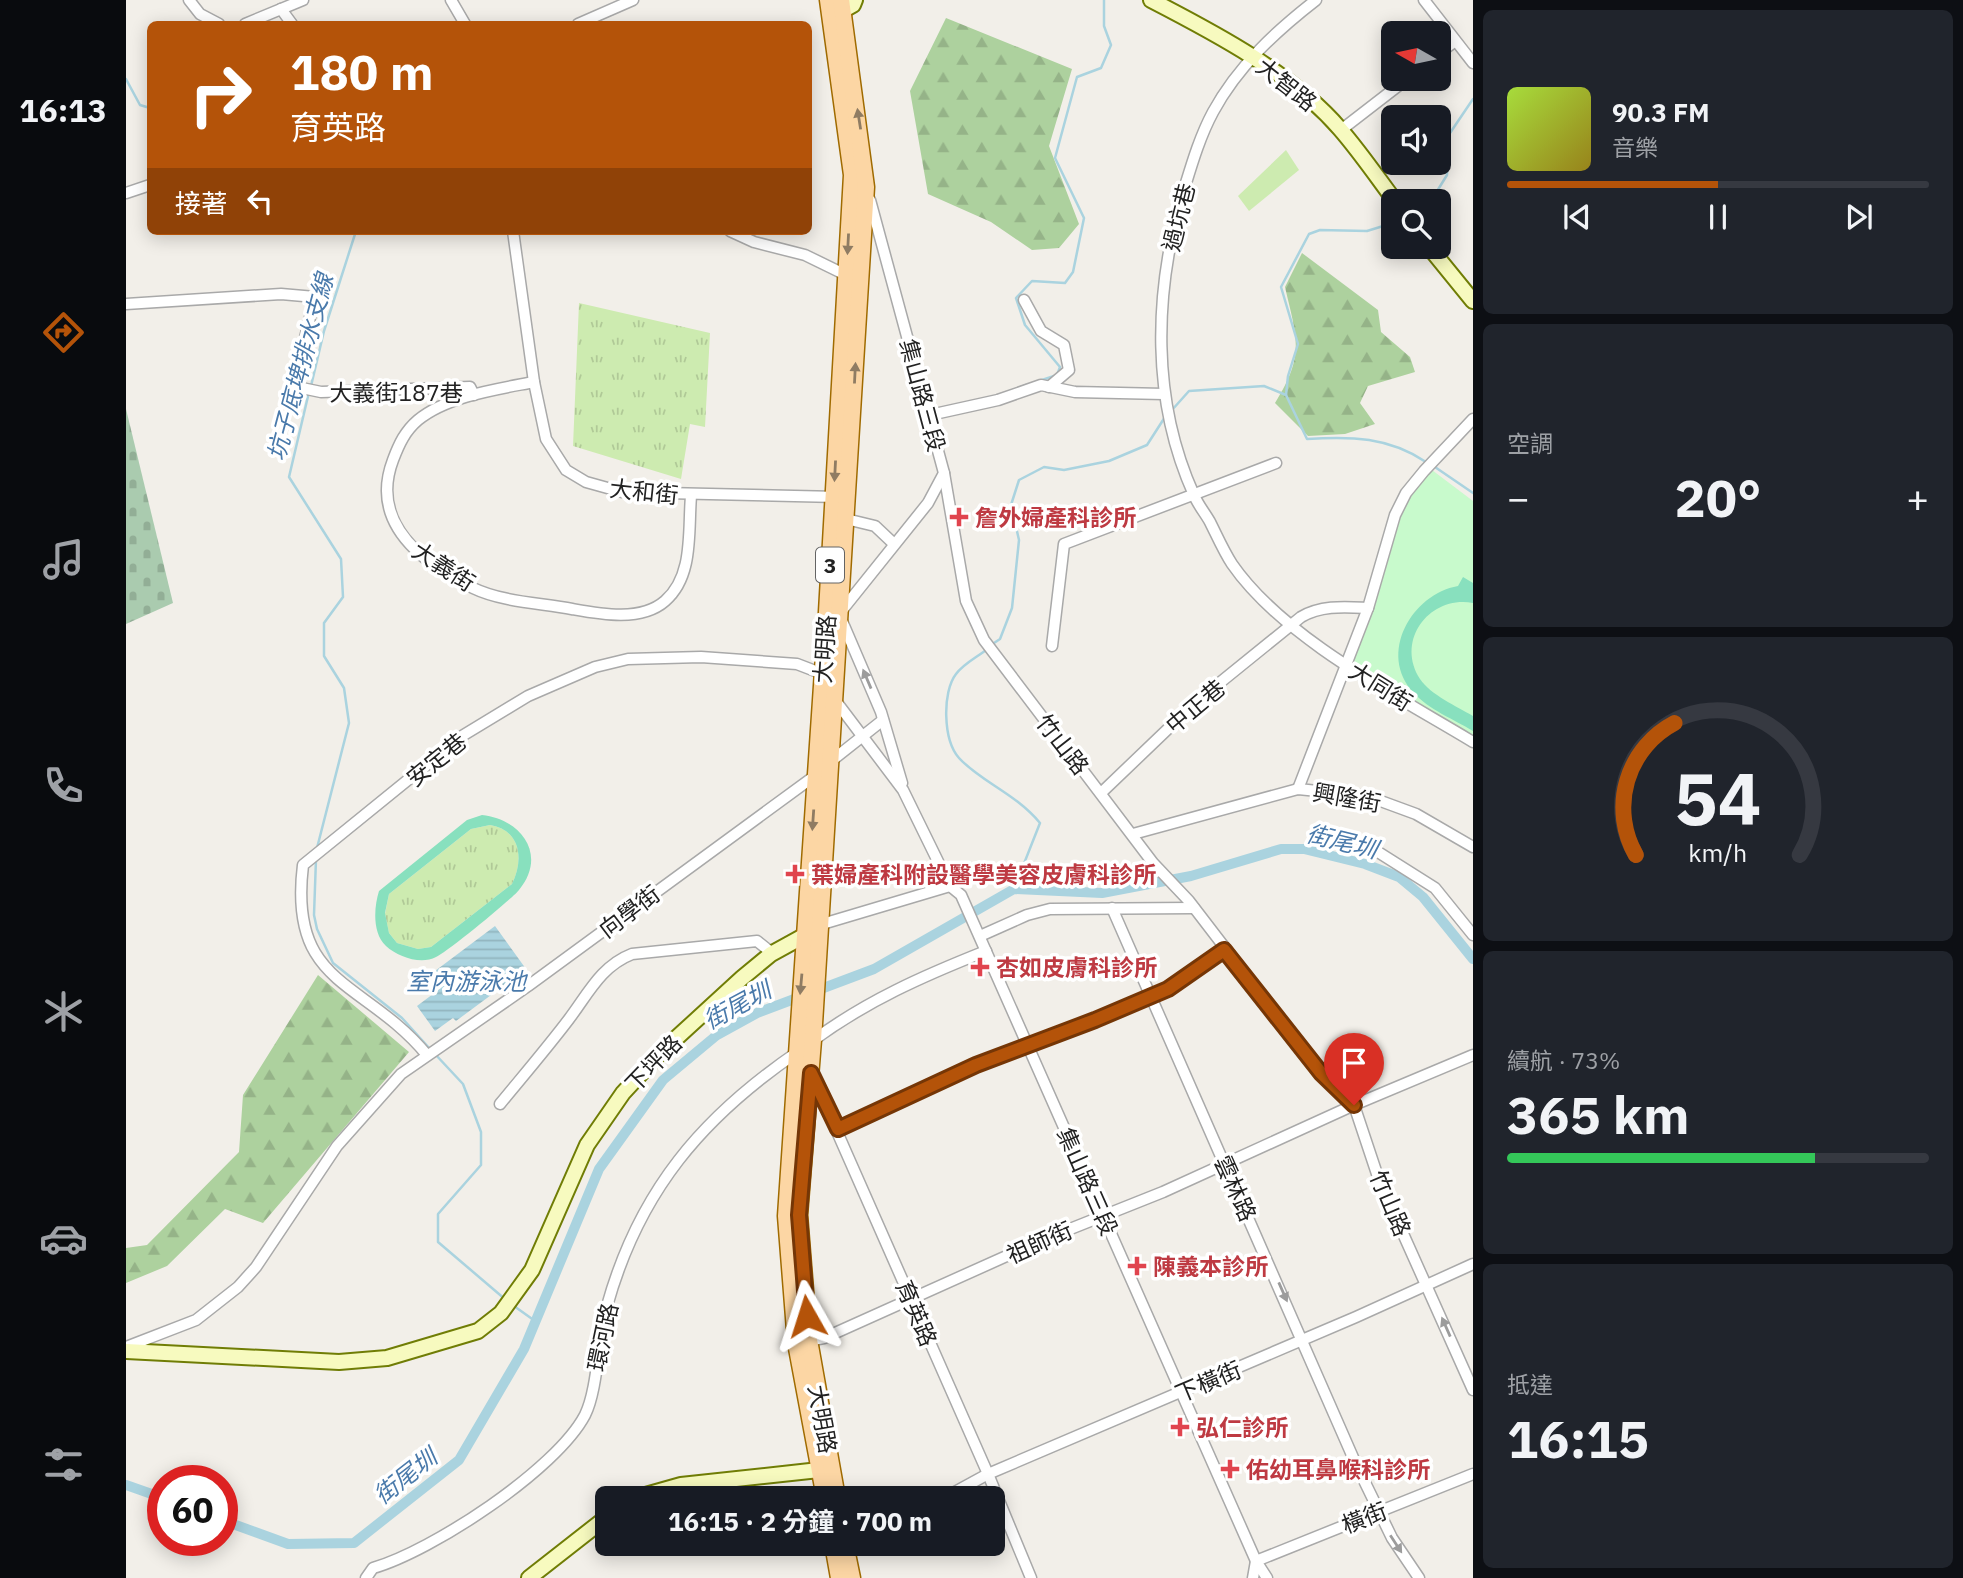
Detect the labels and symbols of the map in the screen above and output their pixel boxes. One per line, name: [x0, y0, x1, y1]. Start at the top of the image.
north arrow: [1381, 21, 1451, 91]
street label: 大智路: [1251, 51, 1323, 117]
one-way arrow: [853, 108, 864, 130]
street label: 過坑巷: [1155, 180, 1201, 254]
one-way arrow: [843, 233, 854, 255]
water label: 坑子底埤排水支線: [260, 267, 341, 464]
street label: 集山路三段: [894, 336, 952, 454]
one-way arrow: [850, 361, 861, 383]
street label: 大義街187巷: [329, 377, 463, 407]
one-way arrow: [830, 460, 841, 482]
street label: 大和街: [608, 472, 680, 510]
place label: 詹外婦產科診所: [975, 502, 1136, 532]
marker: 詹外婦產科診所: [949, 507, 969, 527]
street label: 大義街: [407, 535, 481, 597]
road number: 3: [816, 548, 844, 582]
street label: 大明路: [807, 614, 841, 684]
street label: 大同街: [1344, 655, 1418, 717]
one-way arrow: [861, 668, 872, 689]
street label: 中正巷: [1159, 672, 1231, 740]
street label: 竹山路: [1030, 708, 1096, 780]
street label: 安定巷: [400, 726, 472, 792]
street label: 興隆街: [1310, 776, 1384, 818]
one-way arrow: [807, 809, 818, 831]
water label: 街尾圳: [1303, 817, 1384, 866]
place label: 葉婦產科附設醫學美容皮膚科診所: [811, 859, 1156, 889]
marker: 葉婦產科附設醫學美容皮膚科診所: [785, 864, 805, 884]
street label: 向學街: [592, 878, 666, 944]
place label: 杏如皮膚科診所: [996, 952, 1157, 982]
marker: 杏如皮膚科診所: [970, 957, 990, 977]
water label: 室內游泳池: [406, 965, 529, 997]
water label: 街尾圳: [698, 973, 779, 1036]
one-way arrow: [795, 974, 806, 996]
street label: 下坪路: [618, 1028, 688, 1098]
pin: [1324, 1033, 1384, 1105]
street label: 集山路三段: [1051, 1122, 1125, 1240]
street label: 雲林路: [1208, 1150, 1264, 1226]
street label: 竹山路: [1364, 1165, 1418, 1241]
street label: 祖師街: [1001, 1214, 1077, 1270]
place label: 陳義本診所: [1153, 1251, 1268, 1281]
marker: 陳義本診所: [1127, 1256, 1147, 1276]
street label: 育英路: [890, 1275, 944, 1351]
position arrow: [770, 1279, 844, 1353]
one-way arrow: [1277, 1282, 1288, 1302]
street label: 環河路: [580, 1300, 624, 1374]
one-way arrow: [1440, 1317, 1452, 1337]
street label: 下橫街: [1170, 1354, 1246, 1408]
street label: 大明路: [802, 1382, 844, 1456]
place label: 弘仁診所: [1196, 1412, 1288, 1442]
marker: 弘仁診所: [1170, 1417, 1190, 1437]
water label: 街尾圳: [367, 1439, 446, 1511]
place label: 佑幼耳鼻喉科診所: [1246, 1454, 1430, 1484]
marker: 佑幼耳鼻喉科診所: [1220, 1459, 1240, 1479]
speed limit sign: 60: [147, 1465, 238, 1556]
street label: 橫街: [1337, 1495, 1391, 1539]
one-way arrow: [1390, 1534, 1403, 1554]

